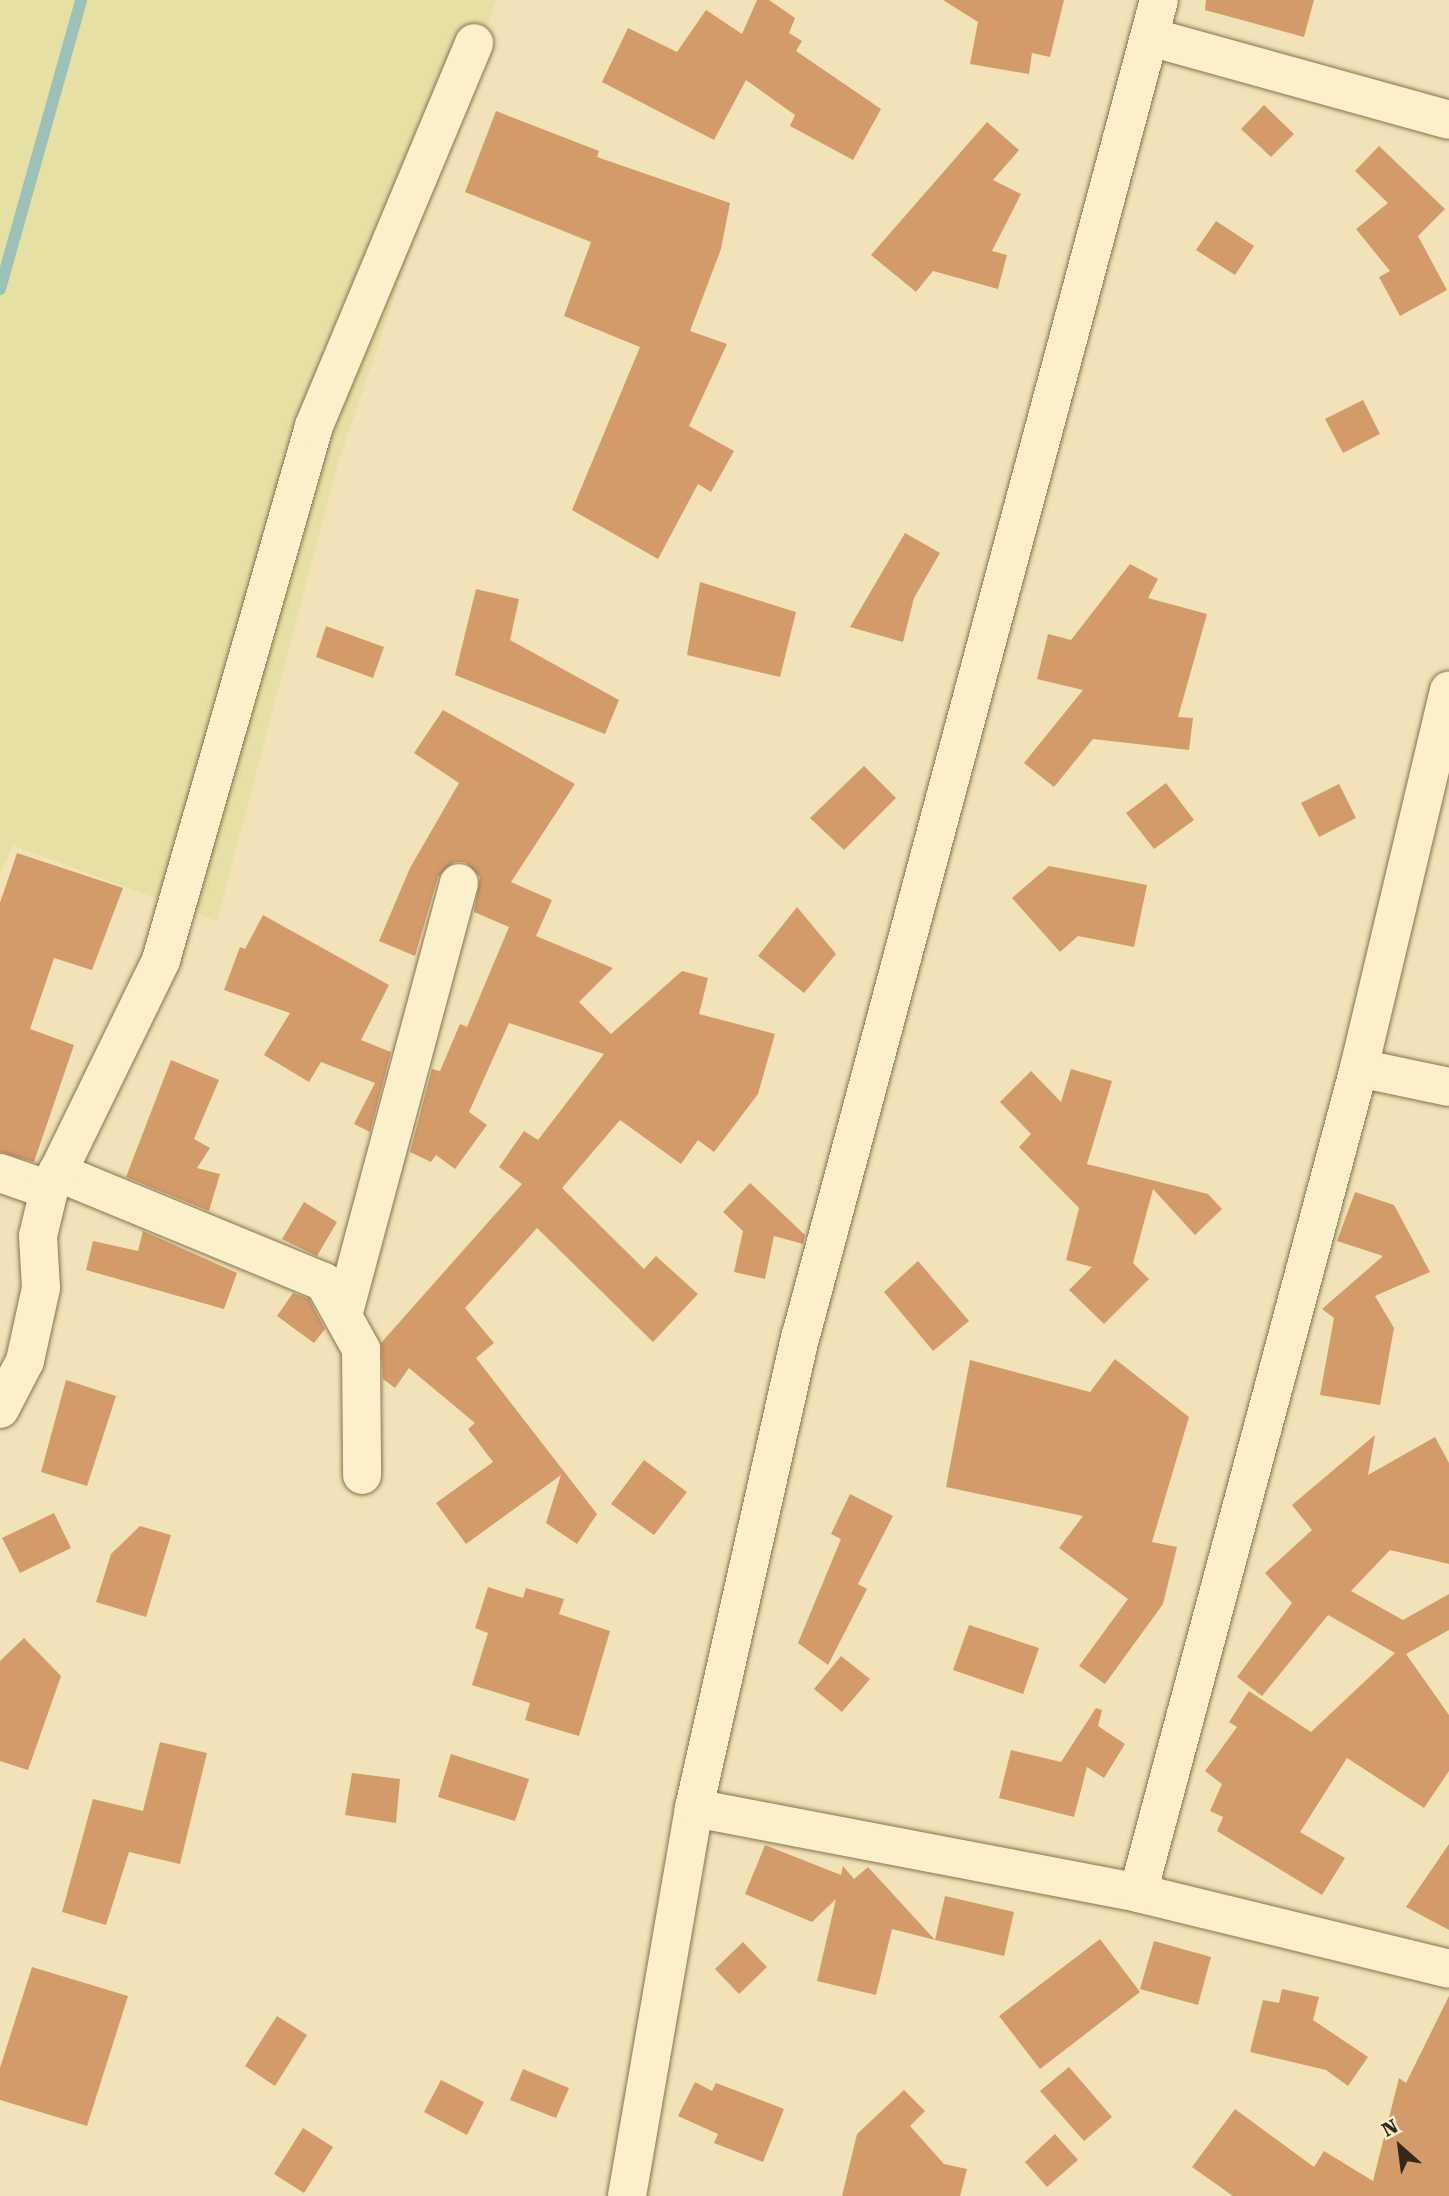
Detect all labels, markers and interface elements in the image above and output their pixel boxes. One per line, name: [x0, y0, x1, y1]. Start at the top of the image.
north arrow: [1365, 2112, 1435, 2182]
text: N: [1378, 2114, 1402, 2142]

